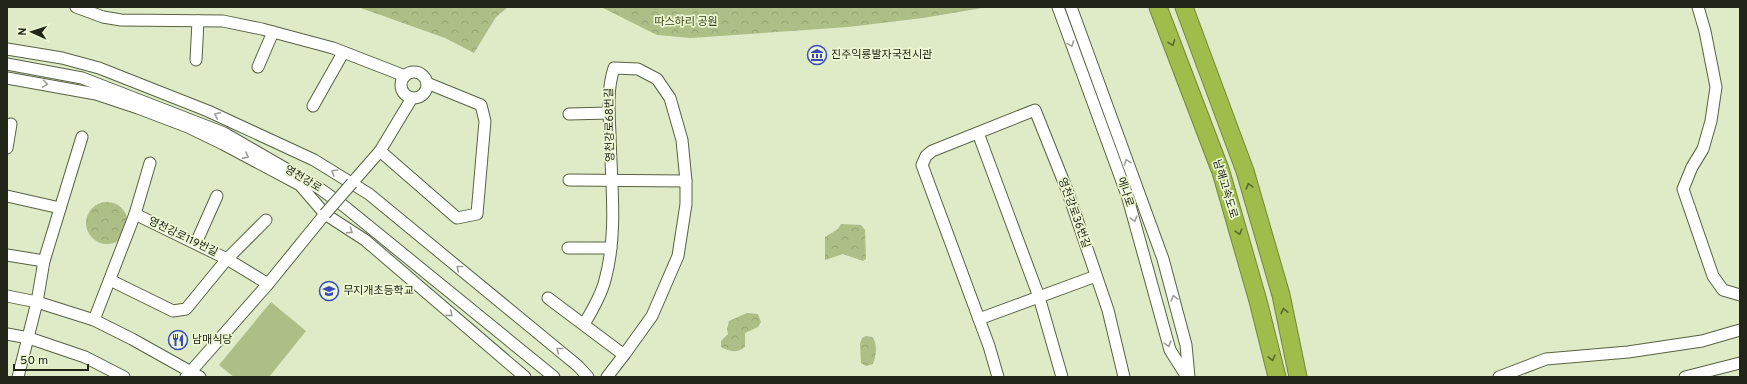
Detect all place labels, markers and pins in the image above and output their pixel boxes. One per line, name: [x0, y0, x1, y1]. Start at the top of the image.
museum icon: 진주익룡발자국전시관: [806, 44, 828, 66]
place label: 진주익룡발자국전시관: [831, 48, 932, 62]
school or university icon: 무지개초등학교: [318, 280, 340, 302]
place label: 무지개초등학교: [343, 284, 414, 298]
restaurant icon: 남매식당: [167, 329, 189, 351]
place label: 남매식당: [192, 333, 232, 347]

